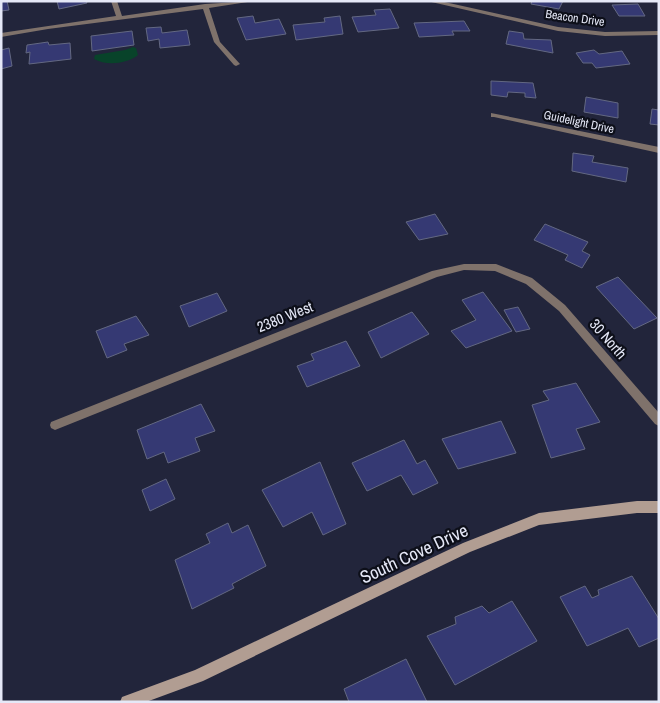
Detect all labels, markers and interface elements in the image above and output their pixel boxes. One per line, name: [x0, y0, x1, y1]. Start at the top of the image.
street label: Beacon Drive: [544, 6, 606, 30]
street label: Guidelight Drive: [542, 107, 616, 137]
street label: 2380 West: [254, 296, 316, 337]
street label: 30 North: [585, 314, 632, 363]
street label: South Cove Drive: [356, 518, 472, 589]

